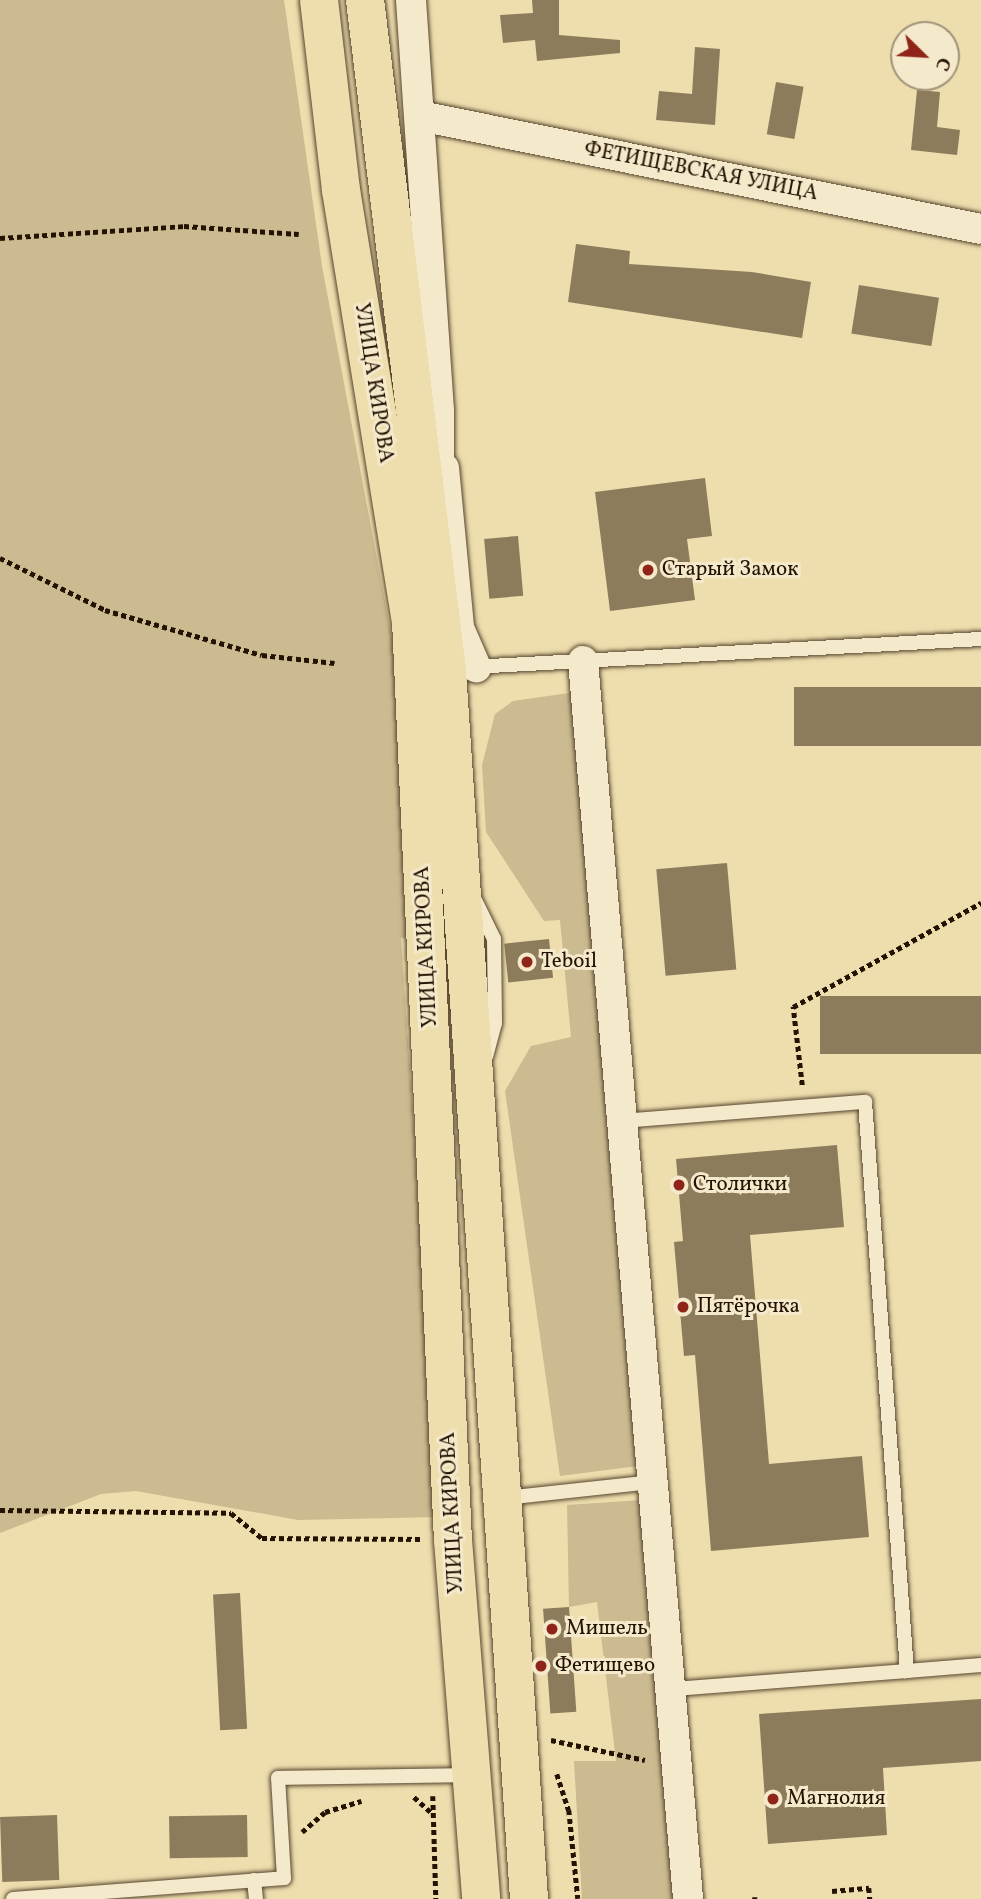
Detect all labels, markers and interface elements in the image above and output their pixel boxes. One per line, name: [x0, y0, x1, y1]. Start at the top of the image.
north arrow: [890, 21, 960, 91]
text: С: [928, 53, 957, 75]
street label: ФЕТИЩЕВСКАЯ УЛИЦА: [582, 137, 820, 207]
street label: УЛИЦА КИРОВА: [348, 301, 398, 465]
place label: Старый Замок: [662, 557, 798, 583]
marker: Старый Замок: [640, 562, 656, 578]
street label: УЛИЦА КИРОВА: [410, 866, 444, 1028]
place label: Teboil: [541, 949, 597, 975]
marker: Teboil: [519, 954, 535, 970]
place label: Столички: [693, 1172, 787, 1198]
marker: Столички: [671, 1177, 687, 1193]
place label: Пятёрочка: [697, 1294, 800, 1320]
marker: Пятёрочка: [675, 1299, 691, 1315]
street label: УЛИЦА КИРОВА: [436, 1432, 470, 1594]
place label: Мишель: [566, 1616, 648, 1642]
marker: Мишель: [544, 1621, 560, 1637]
place label: Фетищево: [555, 1653, 655, 1679]
marker: Фетищево: [533, 1658, 549, 1674]
place label: Магнолия: [787, 1786, 885, 1812]
marker: Магнолия: [765, 1791, 781, 1807]

